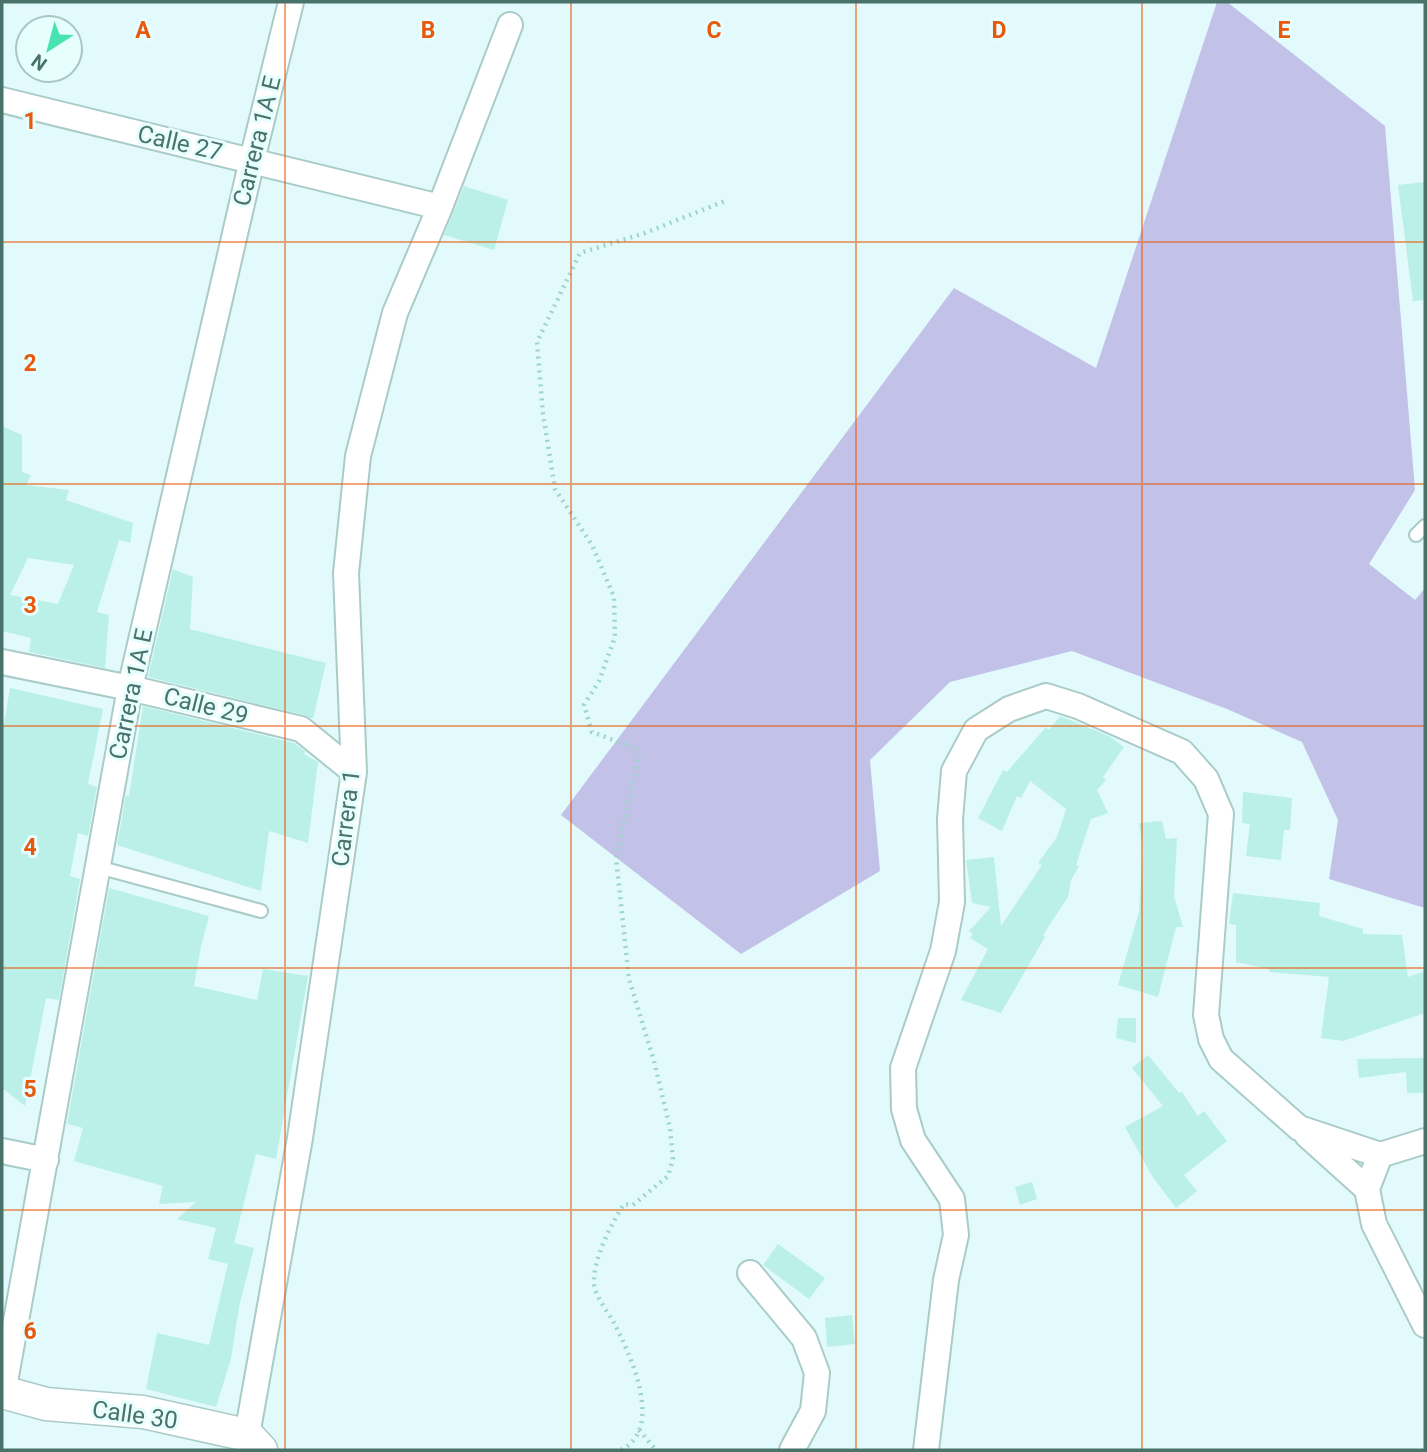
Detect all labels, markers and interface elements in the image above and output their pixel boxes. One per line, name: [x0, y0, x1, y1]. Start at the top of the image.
north arrow: [14, 14, 84, 84]
text: A: [135, 17, 151, 44]
text: B: [421, 17, 435, 44]
text: C: [706, 17, 722, 44]
text: D: [992, 17, 1006, 44]
text: E: [1278, 17, 1291, 44]
text: N: [27, 49, 51, 76]
street label: Carrera 1A E: [227, 73, 287, 209]
text: 1: [23, 108, 37, 135]
street label: Calle 27: [135, 120, 225, 166]
text: 2: [23, 350, 37, 377]
text: 3: [23, 592, 37, 619]
street label: Carrera 1A E: [103, 626, 159, 762]
street label: Calle 29: [161, 682, 251, 730]
street label: Carrera 1: [326, 768, 366, 868]
text: 4: [23, 834, 37, 861]
text: 5: [23, 1076, 37, 1103]
text: 6: [23, 1318, 37, 1345]
street label: Calle 30: [90, 1395, 180, 1435]

